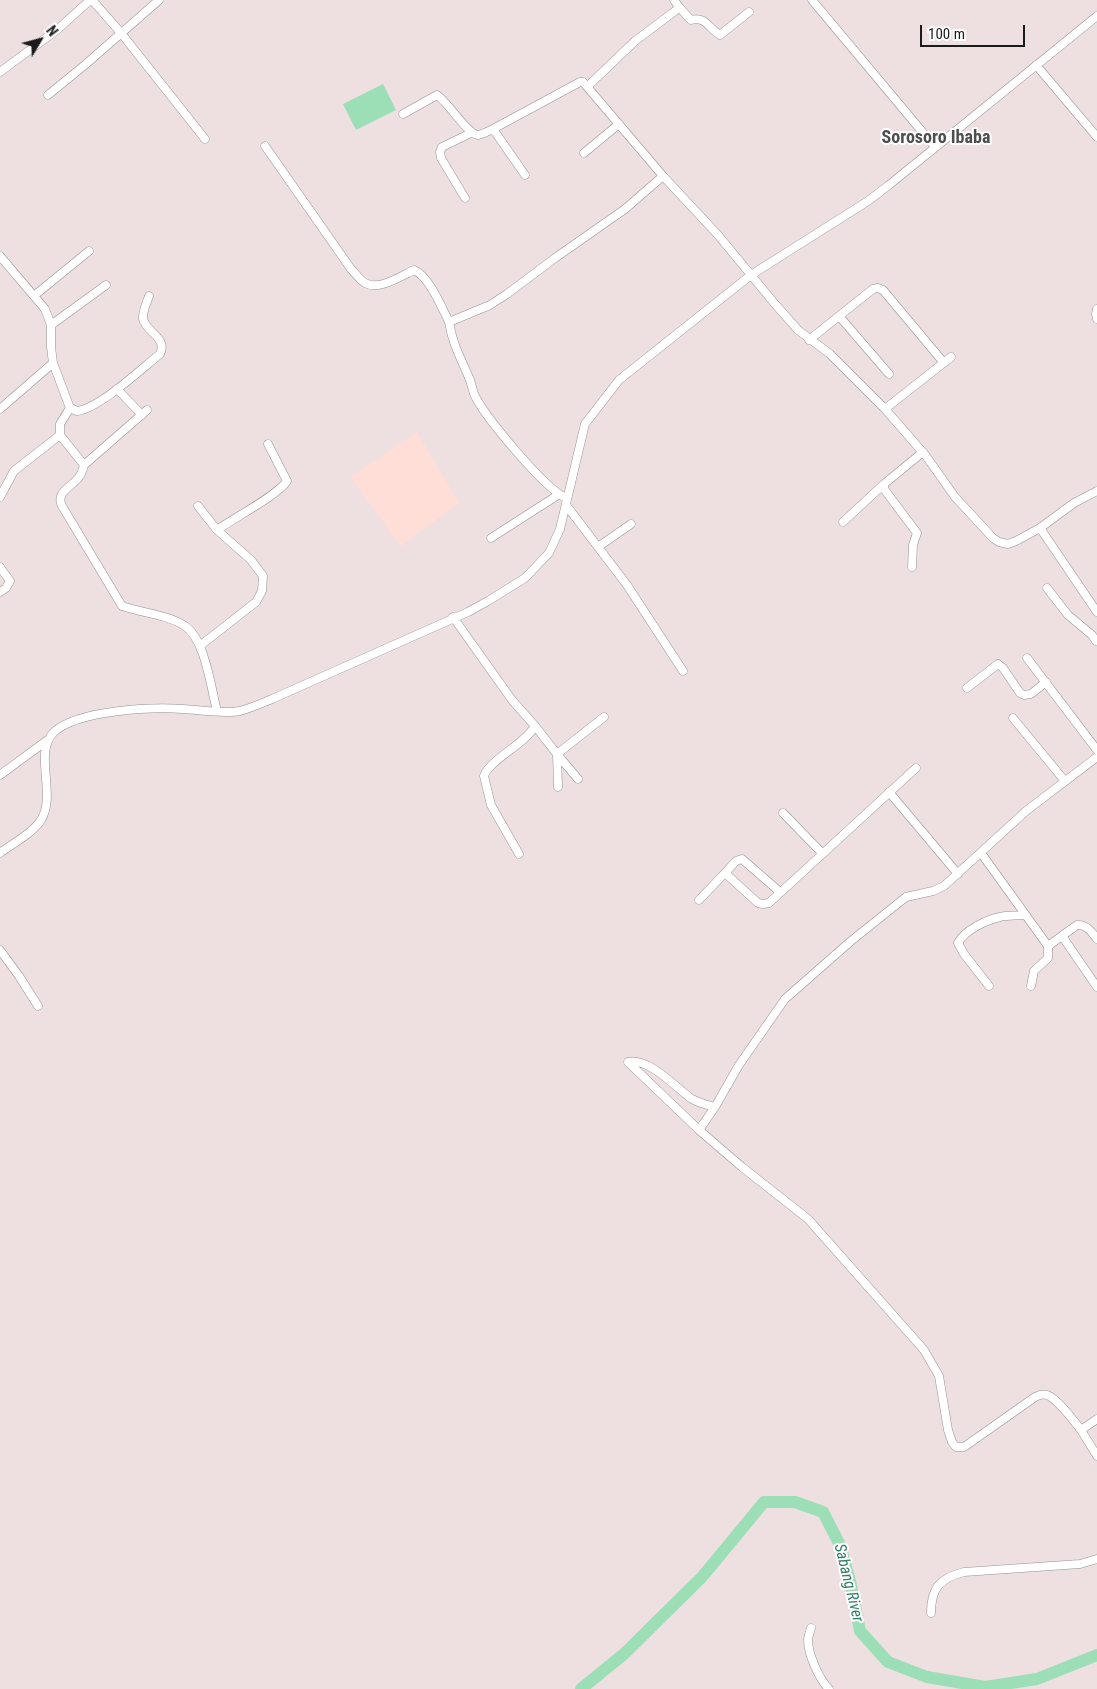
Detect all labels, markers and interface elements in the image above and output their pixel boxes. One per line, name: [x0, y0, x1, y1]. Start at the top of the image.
north arrow: [15, 15, 65, 65]
scale bar: [922, 15, 1027, 47]
text: N: [43, 23, 61, 39]
text: 100 m: [928, 25, 965, 43]
district label: Sorosoro Ibaba: [882, 127, 990, 149]
water label: Sabang River: [829, 1542, 867, 1624]

